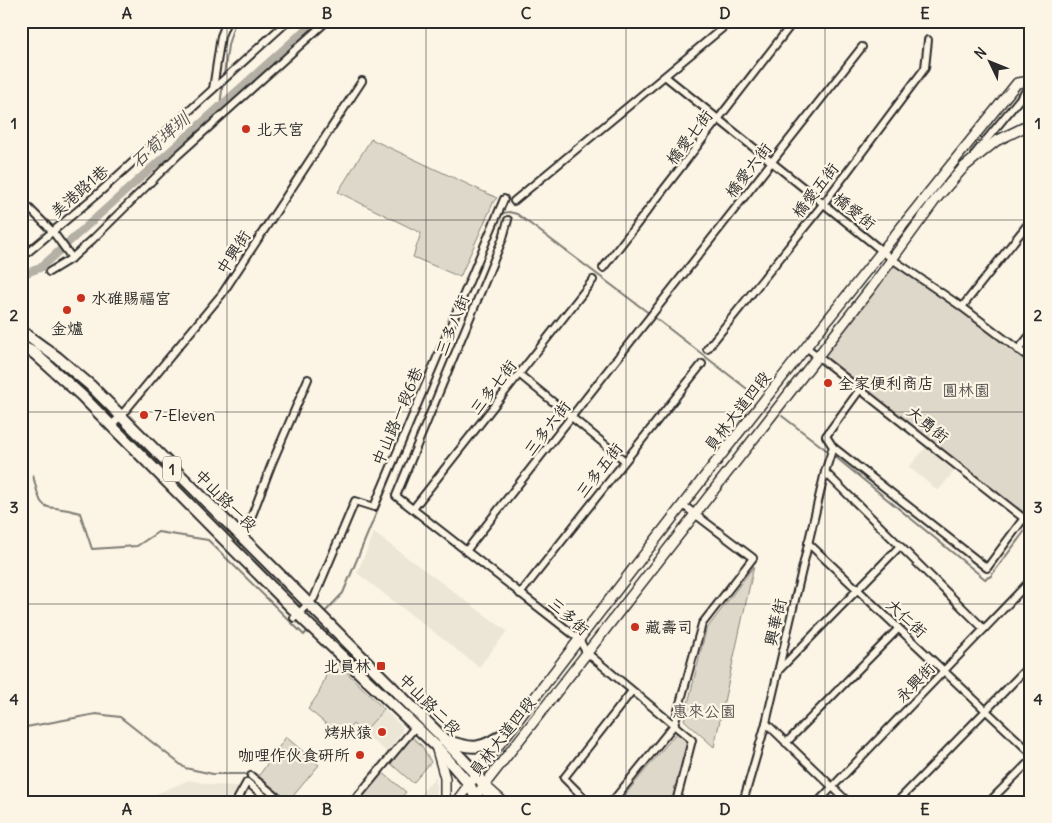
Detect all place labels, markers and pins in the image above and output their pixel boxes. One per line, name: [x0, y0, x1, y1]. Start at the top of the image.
place label: 北天宮: [256, 119, 304, 139]
marker: 北天宮: [240, 123, 252, 135]
place label: 水碓賜福宮: [91, 288, 171, 308]
marker: 水碓賜福宮: [75, 292, 87, 304]
marker: 金爐: [61, 304, 73, 316]
place label: 金爐: [51, 318, 83, 338]
place label: 全家便利商店: [838, 373, 934, 393]
marker: 全家便利商店: [822, 377, 834, 389]
place label: 7-Eleven: [154, 405, 215, 425]
marker: 7-Eleven: [138, 409, 150, 421]
place label: 藏壽司: [645, 617, 693, 637]
marker: 藏壽司: [629, 621, 641, 633]
place label: 北員林: [323, 656, 371, 676]
marker: 北員林: [375, 660, 387, 672]
place label: 烤狀猿: [324, 722, 372, 742]
marker: 烤狀猿: [376, 726, 388, 738]
place label: 咖哩作伙食研所: [238, 745, 350, 765]
marker: 咖哩作伙食研所: [354, 749, 366, 761]

